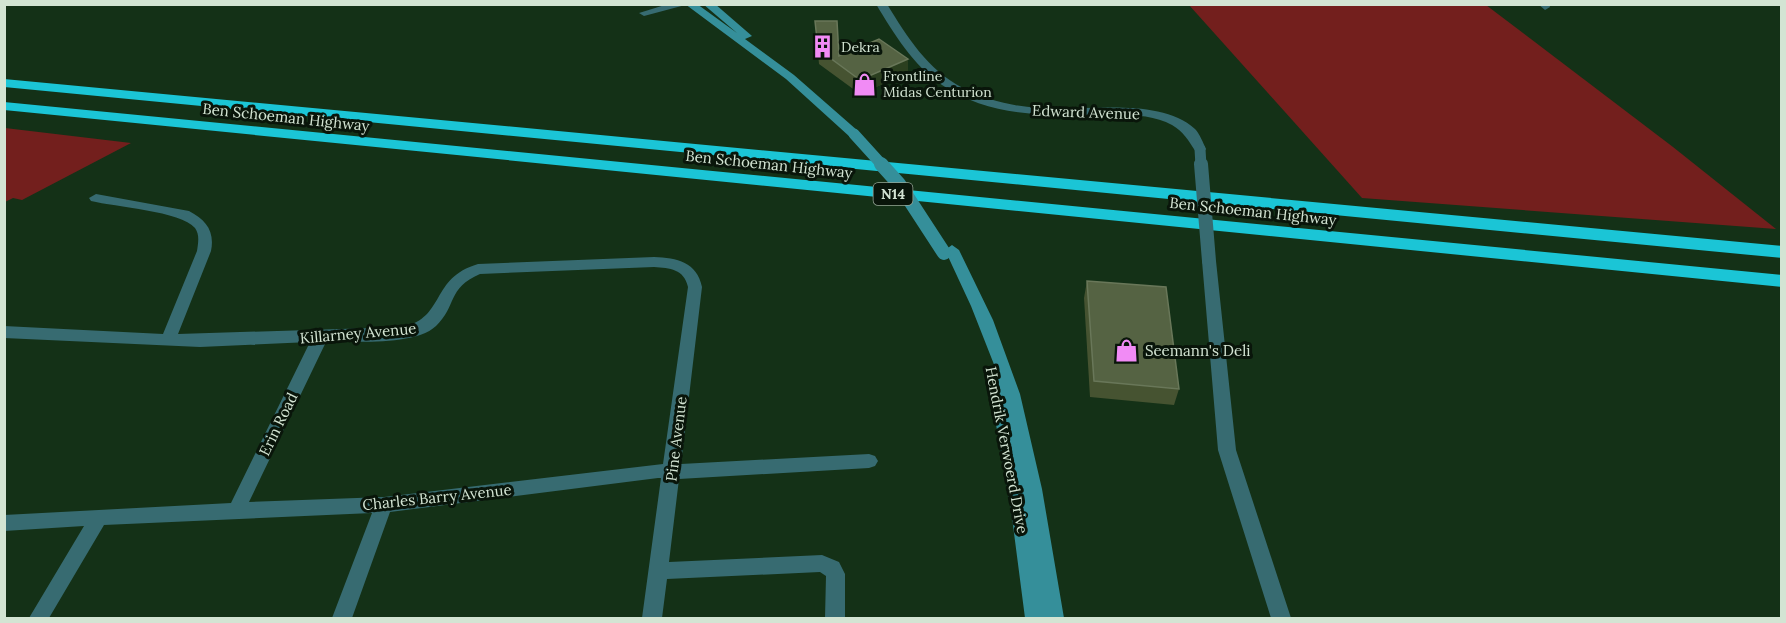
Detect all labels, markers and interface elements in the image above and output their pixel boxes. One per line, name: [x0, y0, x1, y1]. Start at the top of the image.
building icon: Dekra: [810, 34, 836, 60]
place label: Dekra: [841, 38, 880, 56]
place label: Frontline Midas Centurion: [883, 67, 992, 101]
shop icon: Frontline Midas Centurion: [852, 71, 878, 97]
street label: Ben Schoeman Highway: [202, 99, 371, 135]
street label: Edward Avenue: [1032, 101, 1140, 123]
street label: Ben Schoeman Highway: [685, 146, 854, 182]
road number: N14: [874, 183, 912, 205]
street label: Ben Schoeman Highway: [1169, 193, 1338, 229]
street label: Killarney Avenue: [299, 318, 417, 348]
shop icon: Seemann's Deli: [1114, 337, 1140, 363]
place label: Seemann's Deli: [1145, 341, 1250, 360]
street label: Hendrik Verwoerd Drive: [981, 365, 1033, 535]
street label: Erin Road: [255, 389, 301, 459]
street label: Pine Avenue: [661, 395, 691, 483]
street label: Charles Barry Avenue: [361, 480, 513, 514]

